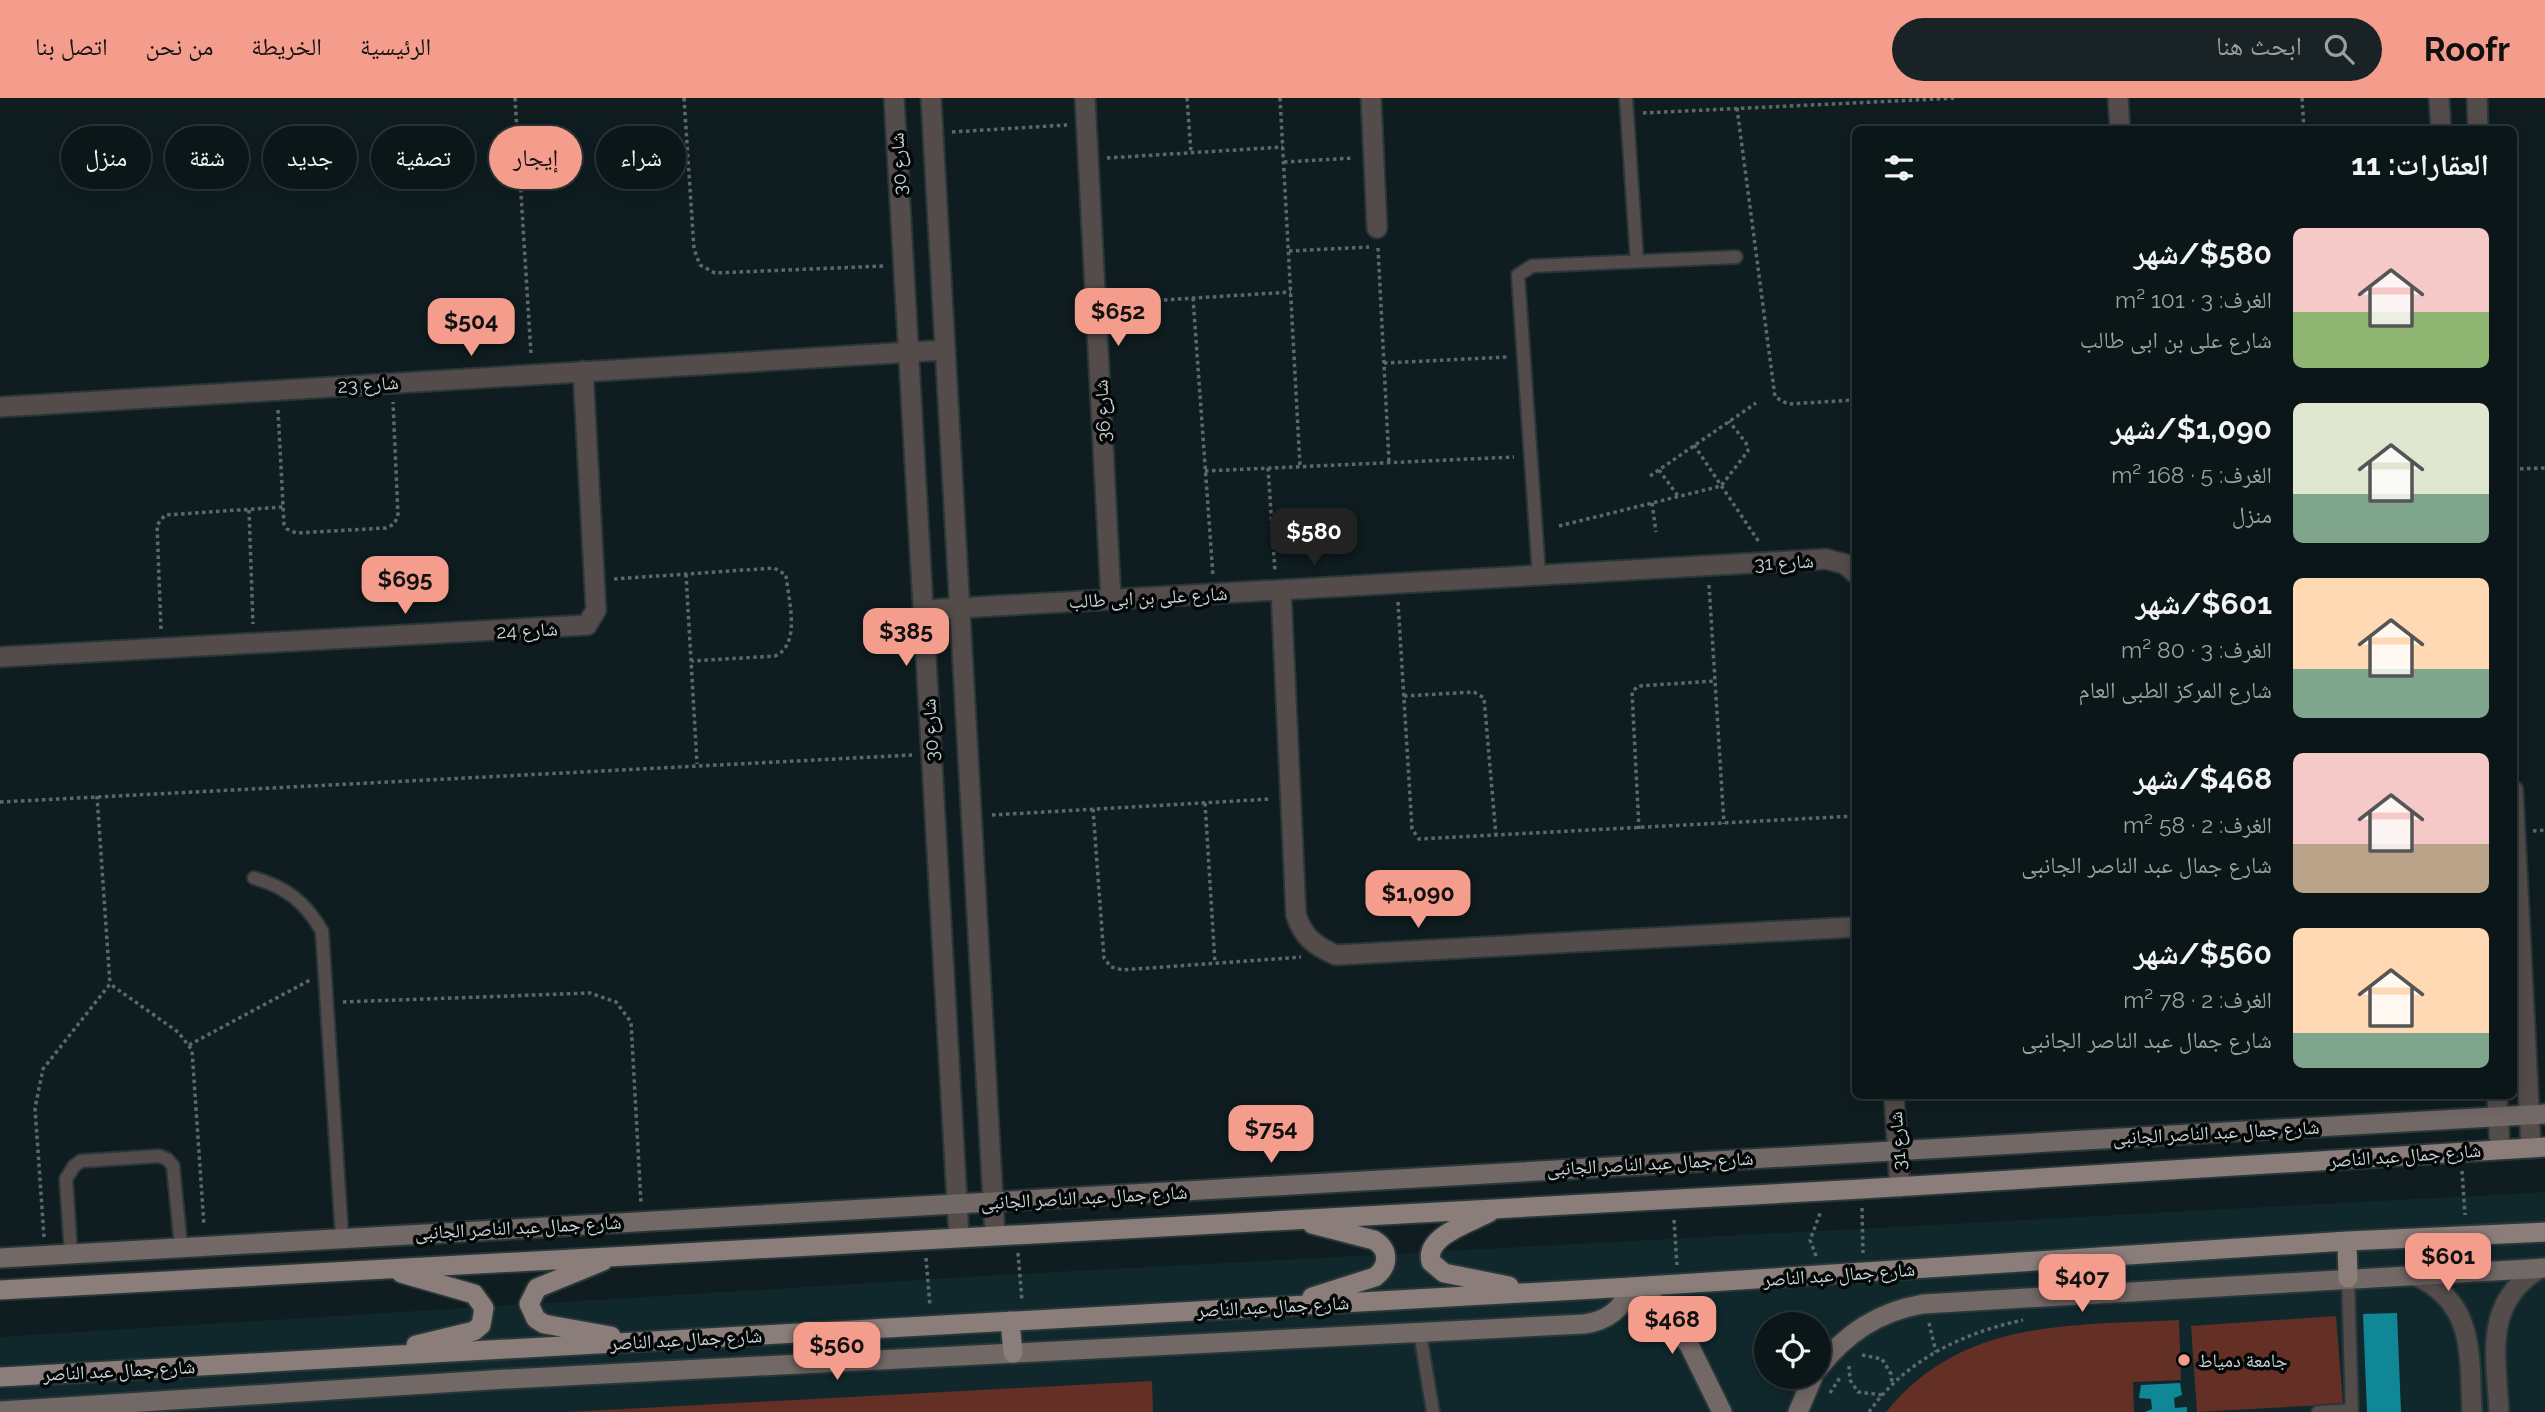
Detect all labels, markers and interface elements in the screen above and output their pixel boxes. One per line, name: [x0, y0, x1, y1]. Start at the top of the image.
search box: [1892, 18, 2382, 81]
icon: search: [2320, 30, 2358, 68]
text: Roofr: [2424, 30, 2510, 69]
text: ابحث هنا: [2216, 31, 2302, 61]
text: اتصل بنا: [35, 32, 108, 61]
text: من نحن: [146, 32, 213, 61]
text: الخريطة: [251, 32, 322, 61]
text: الرئيسية: [360, 32, 431, 61]
chip: منزل: [61, 126, 151, 189]
chip: شقة: [165, 126, 249, 189]
chip: جديد: [263, 126, 357, 189]
chip: تصفية: [371, 126, 475, 189]
chip: إيجار: [489, 126, 582, 189]
chip: شراء: [596, 126, 686, 189]
street label: شارع 30: [885, 132, 912, 196]
text: العقارات: 11: [2351, 147, 2489, 182]
icon: filters: [1880, 149, 1918, 187]
text: $580/شهر: [2134, 236, 2272, 271]
icon: home: [2349, 256, 2433, 340]
text: الغرف: 3 · 101 m²: [2115, 286, 2272, 313]
pin: $652: [1077, 288, 1159, 348]
text: $652: [1091, 297, 1145, 324]
pin: $504: [430, 299, 512, 358]
text: $504: [444, 307, 498, 334]
text: شارع على بن ابى طالب: [2080, 326, 2272, 353]
street label: شارع 23: [337, 371, 399, 398]
street label: شارع 36: [1089, 379, 1116, 443]
text: $1,090/شهر: [2111, 411, 2272, 446]
icon: home: [2349, 431, 2433, 515]
text: الغرف: 5 · 168 m²: [2111, 461, 2272, 488]
text: منزل: [2232, 501, 2272, 528]
pin: $580: [1273, 508, 1355, 568]
text: $580: [1286, 517, 1342, 544]
street label: شارع 31: [1754, 549, 1814, 576]
pin: $695: [364, 556, 446, 616]
text: $695: [378, 565, 432, 592]
street label: شارع على بن ابى طالب: [1068, 582, 1228, 613]
text: $601/شهر: [2136, 586, 2272, 621]
icon: home: [2349, 606, 2433, 690]
pin: $385: [865, 608, 947, 668]
street label: شارع 24: [496, 617, 558, 644]
text: $385: [879, 617, 933, 644]
text: الغرف: 3 · 80 m²: [2121, 636, 2272, 663]
text: شارع المركز الطبى العام: [2078, 676, 2272, 703]
street label: شارع 30: [917, 698, 944, 762]
text: $468/شهر: [2134, 761, 2272, 796]
icon: home: [2349, 781, 2433, 865]
text: الغرف: 2 · 58 m²: [2123, 811, 2272, 838]
text: شارع جمال عبد الناصر الجانبى: [2021, 851, 2272, 878]
pin: $1,090: [1361, 870, 1475, 930]
text: $1,090: [1381, 879, 1455, 906]
text: $560/شهر: [2134, 936, 2272, 971]
icon: home: [2349, 956, 2433, 1040]
text: الغرف: 2 · 78 m²: [2123, 986, 2272, 1013]
text: شارع جمال عبد الناصر الجانبى: [2021, 1026, 2272, 1053]
pin: $754: [1230, 1105, 1312, 1165]
street label: شارع 31: [1884, 1111, 1911, 1171]
text: $754: [1244, 1114, 1298, 1141]
street label: شارع جمال عبد الناصر الجانبى: [2112, 1116, 2320, 1149]
street label: شارع جمال عبد الناصر: [2327, 1139, 2482, 1172]
street label: شارع جمال عبد الناصر الجانبى: [1546, 1147, 1754, 1180]
street label: شارع جمال عبد الناصر الجانبى: [980, 1181, 1188, 1214]
street label: شارع جمال عبد الناصر الجانبى: [414, 1211, 622, 1244]
pin: $601: [2407, 1234, 2489, 1293]
text: $601: [2421, 1242, 2475, 1269]
pin: $407: [2041, 1254, 2123, 1314]
street label: شارع جمال عبد الناصر: [1761, 1258, 1916, 1291]
text: $407: [2055, 1263, 2109, 1290]
street label: شارع جمال عبد الناصر: [1195, 1291, 1350, 1322]
pin: $468: [1631, 1296, 1713, 1356]
text: $468: [1644, 1305, 1700, 1332]
map controls: [1754, 1312, 1831, 1389]
button: locate: [1754, 1312, 1831, 1389]
pin: $560: [796, 1322, 878, 1382]
street label: شارع جمال عبد الناصر: [608, 1324, 763, 1355]
text: $560: [809, 1331, 865, 1358]
place label: جامعة دمياط: [2198, 1349, 2288, 1371]
marker: جامعة دمياط: [2176, 1352, 2192, 1368]
street label: شارع جمال عبد الناصر: [41, 1355, 196, 1386]

